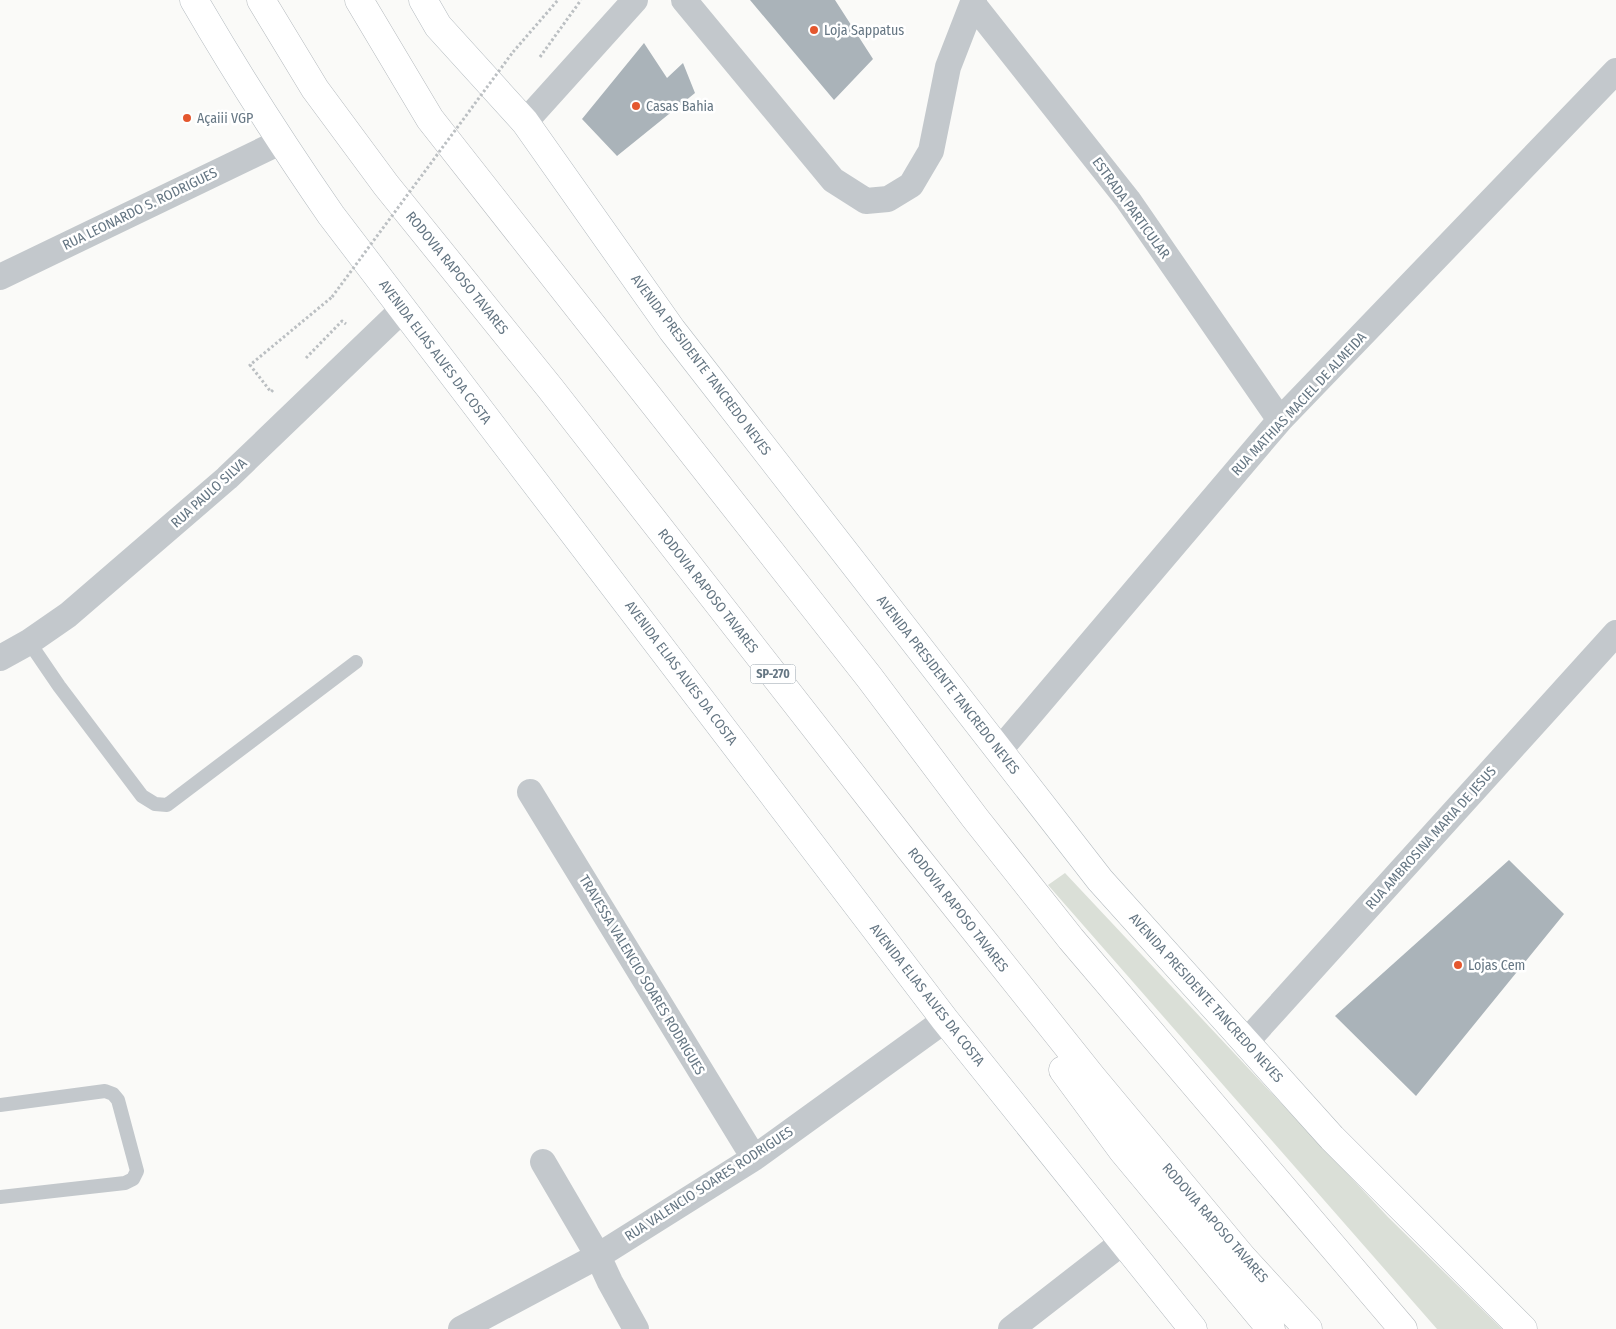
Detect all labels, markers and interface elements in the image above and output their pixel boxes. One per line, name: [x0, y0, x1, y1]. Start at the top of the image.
place label: Loja Sappatus: [824, 22, 904, 39]
marker: Loja Sappatus: [808, 24, 820, 36]
place label: Casas Bahia: [646, 98, 714, 115]
marker: Casas Bahia: [630, 100, 642, 112]
place label: Açaiii VGP: [197, 110, 253, 127]
marker: Açaiii VGP: [181, 112, 193, 124]
street label: ESTRADA PARTICULAR: [1089, 154, 1174, 262]
street label: RUA LEONARDO S. RODRIGUES: [60, 164, 220, 254]
street label: RODOVIA RAPOSO TAVARES: [402, 208, 512, 338]
street label: AVENIDA PRESIDENTE TANCREDO NEVES: [627, 271, 775, 459]
street label: AVENIDA ELIAS ALVES DA COSTA: [375, 277, 495, 428]
street label: RUA MATHIAS MACIEL DE ALMEIDA: [1228, 328, 1370, 479]
street label: RUA PAULO SILVA: [168, 454, 251, 531]
street label: RODOVIA RAPOSO TAVARES: [654, 525, 762, 657]
street label: AVENIDA PRESIDENTE TANCREDO NEVES: [873, 592, 1023, 778]
street label: AVENIDA ELIAS ALVES DA COSTA: [621, 598, 741, 749]
road number: SP-270: [750, 664, 796, 684]
street label: RUA AMBROSINA MARIA DE JESUS: [1362, 763, 1500, 913]
street label: RODOVIA RAPOSO TAVARES: [904, 844, 1012, 976]
street label: TRAVESSA VALENCIO SOARES RODRIGUES: [575, 872, 709, 1078]
street label: AVENIDA PRESIDENTE TANCREDO NEVES: [1125, 910, 1287, 1086]
street label: AVENIDA ELIAS ALVES DA COSTA: [866, 920, 988, 1070]
place label: Lojas Cem: [1468, 957, 1525, 974]
marker: Lojas Cem: [1452, 959, 1464, 971]
street label: RUA VALENCIO SOARES RODRIGUES: [622, 1123, 796, 1245]
street label: RODOVIA RAPOSO TAVARES: [1158, 1160, 1272, 1286]

